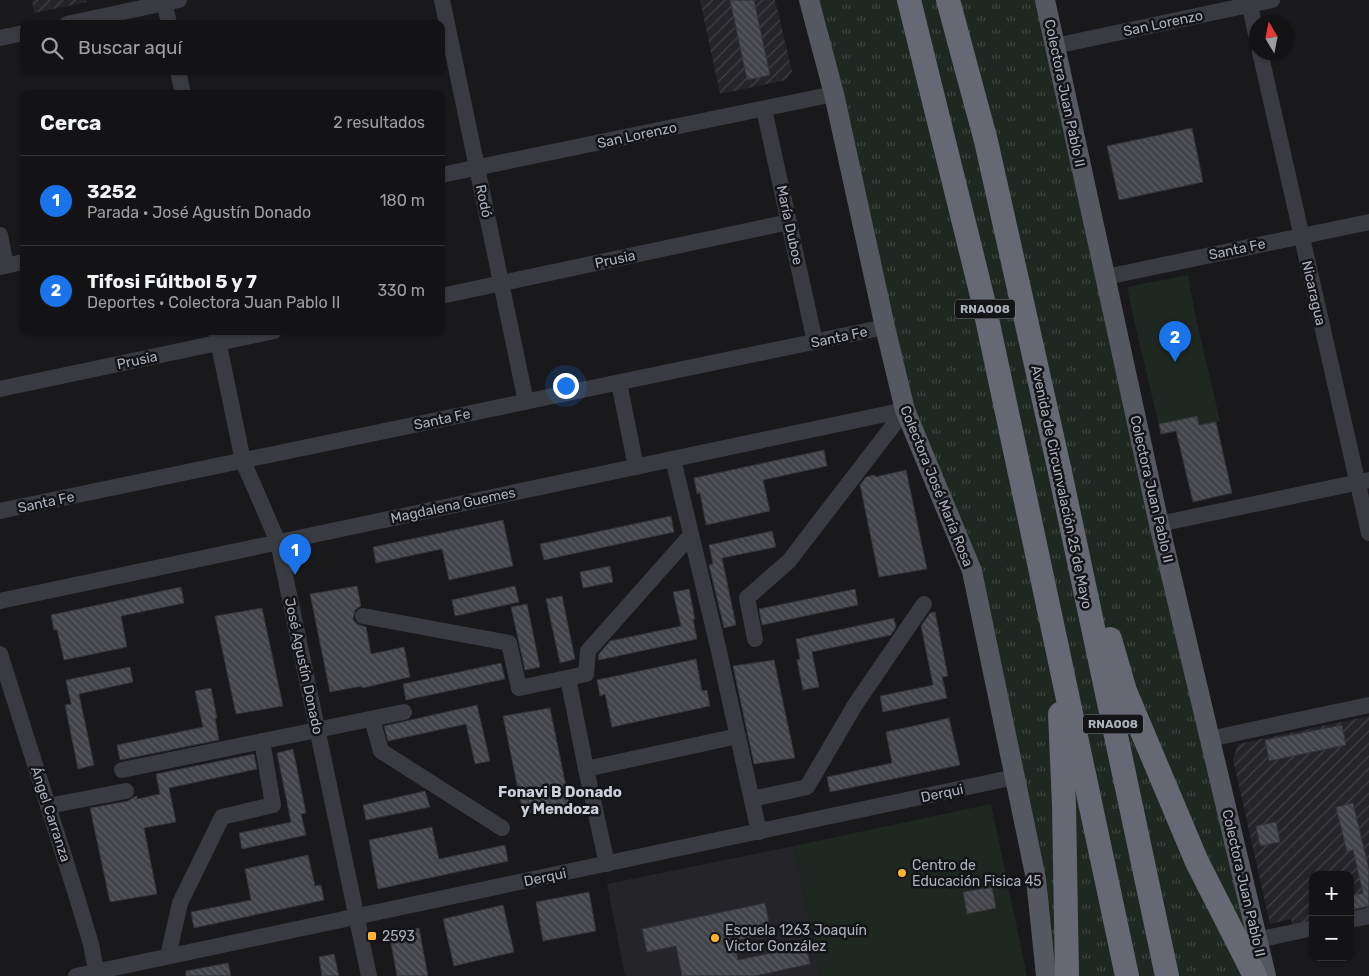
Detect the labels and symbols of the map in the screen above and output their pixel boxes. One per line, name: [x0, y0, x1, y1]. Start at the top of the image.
street label: San Lorenzo: [1122, 7, 1204, 40]
north arrow: [1249, 15, 1294, 60]
street label: Colectora Juan Pablo II: [1041, 18, 1088, 168]
street label: San Lorenzo: [596, 119, 678, 152]
street label: Rodó: [472, 183, 495, 219]
street label: María Duboe: [773, 184, 806, 267]
street label: Santa Fe: [1207, 235, 1267, 264]
street label: Prusia: [593, 247, 637, 272]
street label: Nicaragua: [1298, 259, 1329, 327]
road number: RNA008: [955, 300, 1015, 318]
pin: 2: [1159, 321, 1191, 362]
street label: Santa Fe: [809, 323, 869, 352]
street label: Prusia: [115, 348, 159, 373]
street label: Avenida de Circunvalación 25 de Mayo: [1027, 364, 1096, 611]
your location: [553, 373, 579, 399]
street label: Colectora José María Rosa: [896, 403, 977, 569]
street label: Santa Fe: [412, 405, 472, 434]
street label: Colectora Juan Pablo II: [1126, 414, 1177, 564]
street label: Magdalena Guemes: [389, 484, 517, 527]
street label: Santa Fe: [16, 488, 76, 517]
pin: 1: [279, 534, 311, 575]
street label: José Agustín Donado: [281, 596, 326, 736]
road number: RNA008: [1083, 714, 1143, 734]
street label: Ángel Carranza: [27, 764, 75, 864]
street label: Derqui: [919, 781, 965, 806]
district label: Fonavi B Donado y Mendoza: [498, 783, 622, 818]
street label: Colectora Juan Pablo II: [1218, 808, 1269, 958]
place label: Centro de Educación Fisica 45: [912, 857, 1042, 890]
street label: Derqui: [522, 865, 568, 890]
marker: Centro de Educación Fisica 45: [896, 867, 908, 879]
place label: Escuela 1263 Joaquín Victor González: [725, 922, 867, 955]
place label: 2593: [382, 928, 415, 945]
marker: 2593: [366, 930, 378, 942]
marker: Escuela 1263 Joaquín Victor González: [709, 932, 721, 944]

